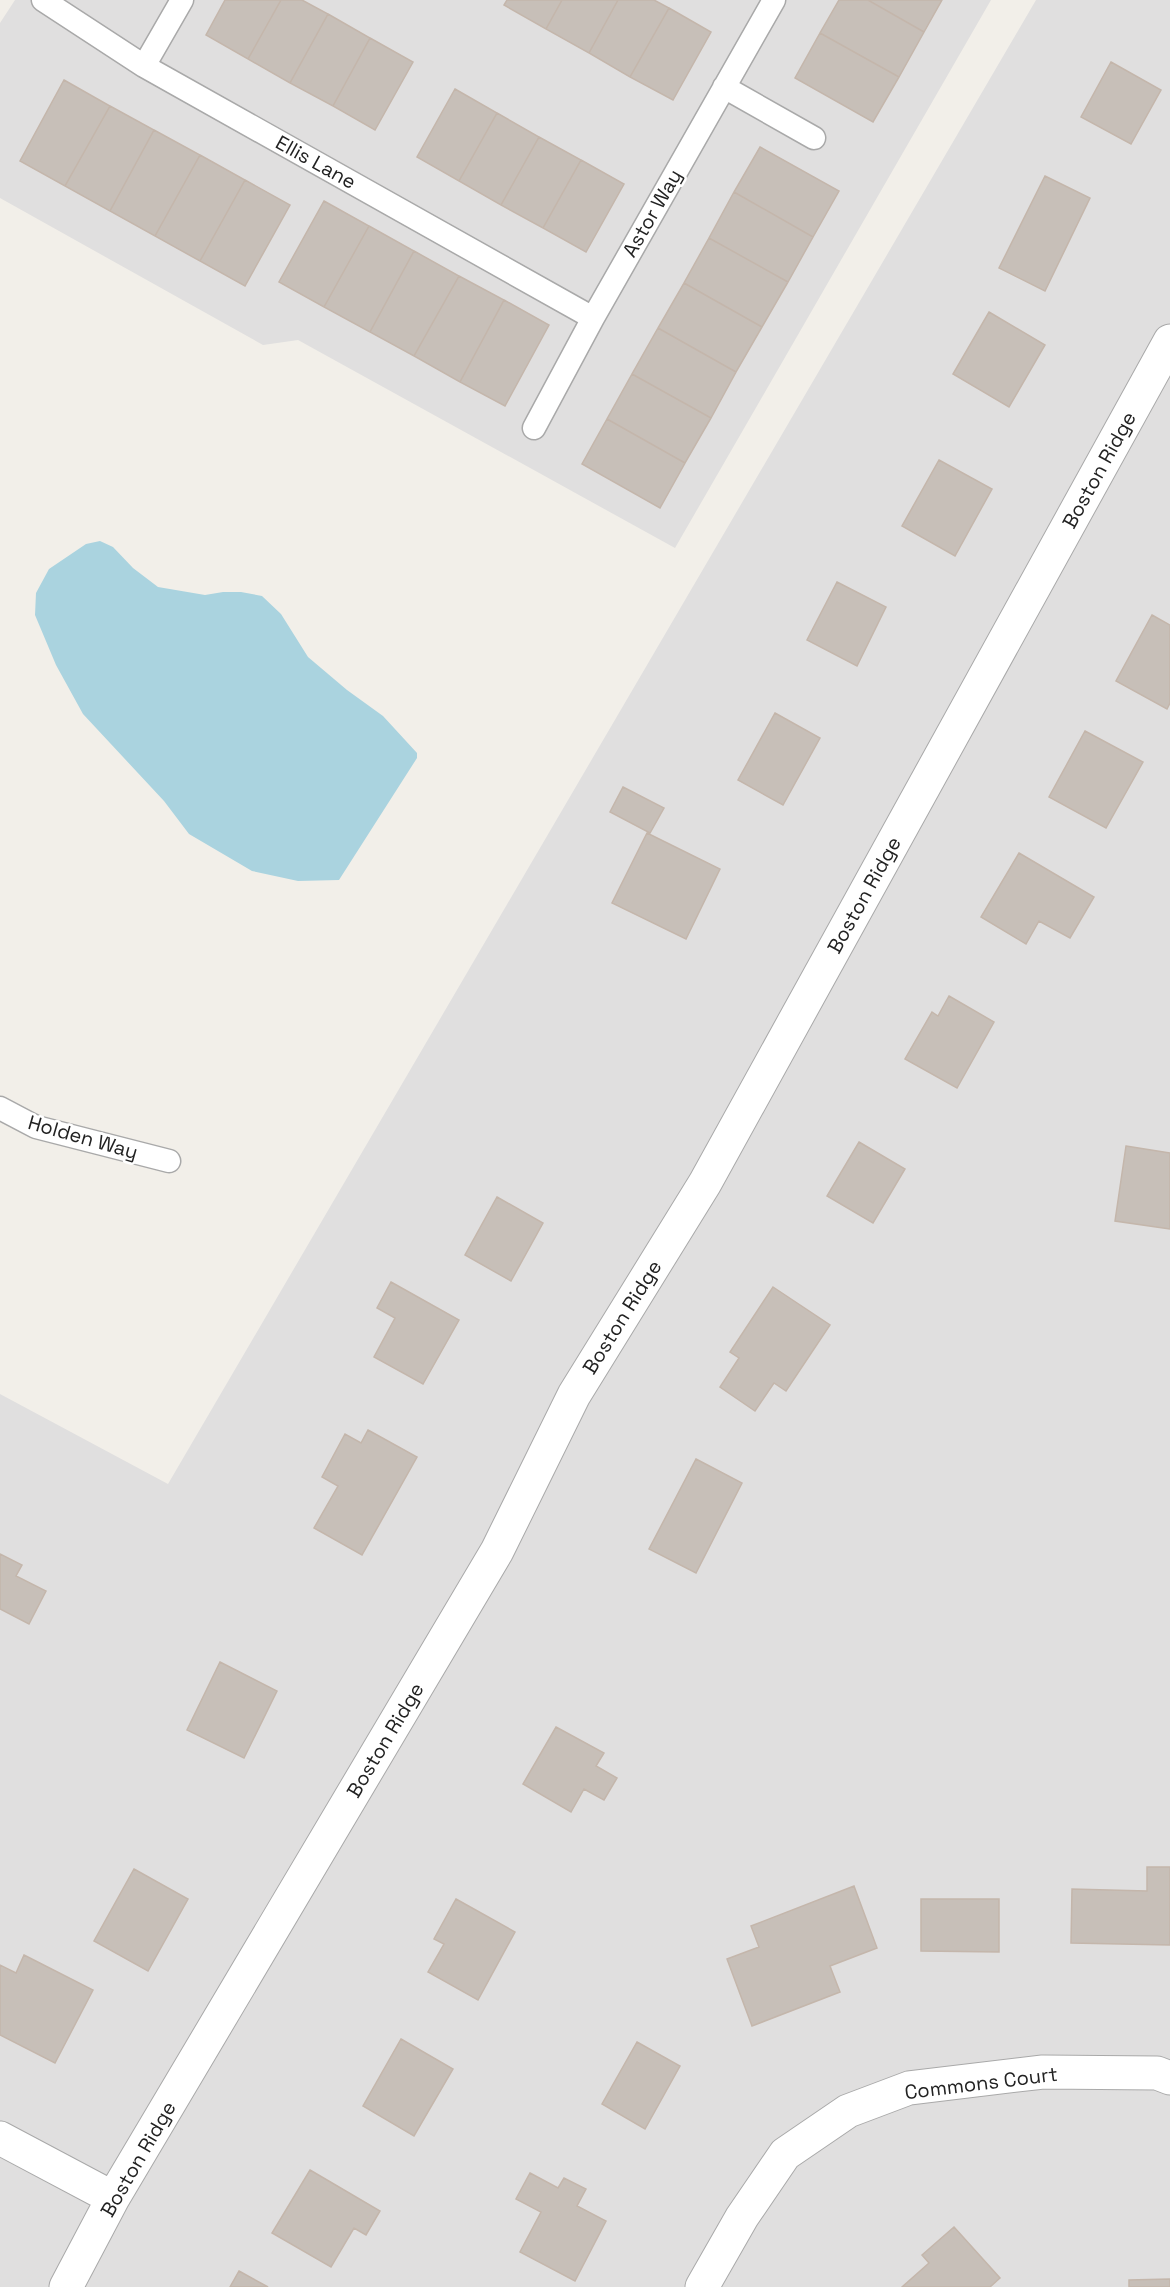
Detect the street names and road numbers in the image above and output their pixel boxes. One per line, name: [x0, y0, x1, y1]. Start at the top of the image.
street label: Ellis Lane: [271, 129, 361, 195]
street label: Astor Way: [616, 164, 688, 262]
street label: Boston Ridge: [1056, 407, 1142, 533]
street label: Boston Ridge: [821, 832, 907, 958]
street label: Holden Way: [25, 1109, 141, 1165]
street label: Boston Ridge: [577, 1255, 667, 1379]
street label: Boston Ridge: [340, 1678, 430, 1802]
street label: Commons Court: [903, 2061, 1059, 2105]
street label: Boston Ridge: [94, 2096, 182, 2222]

